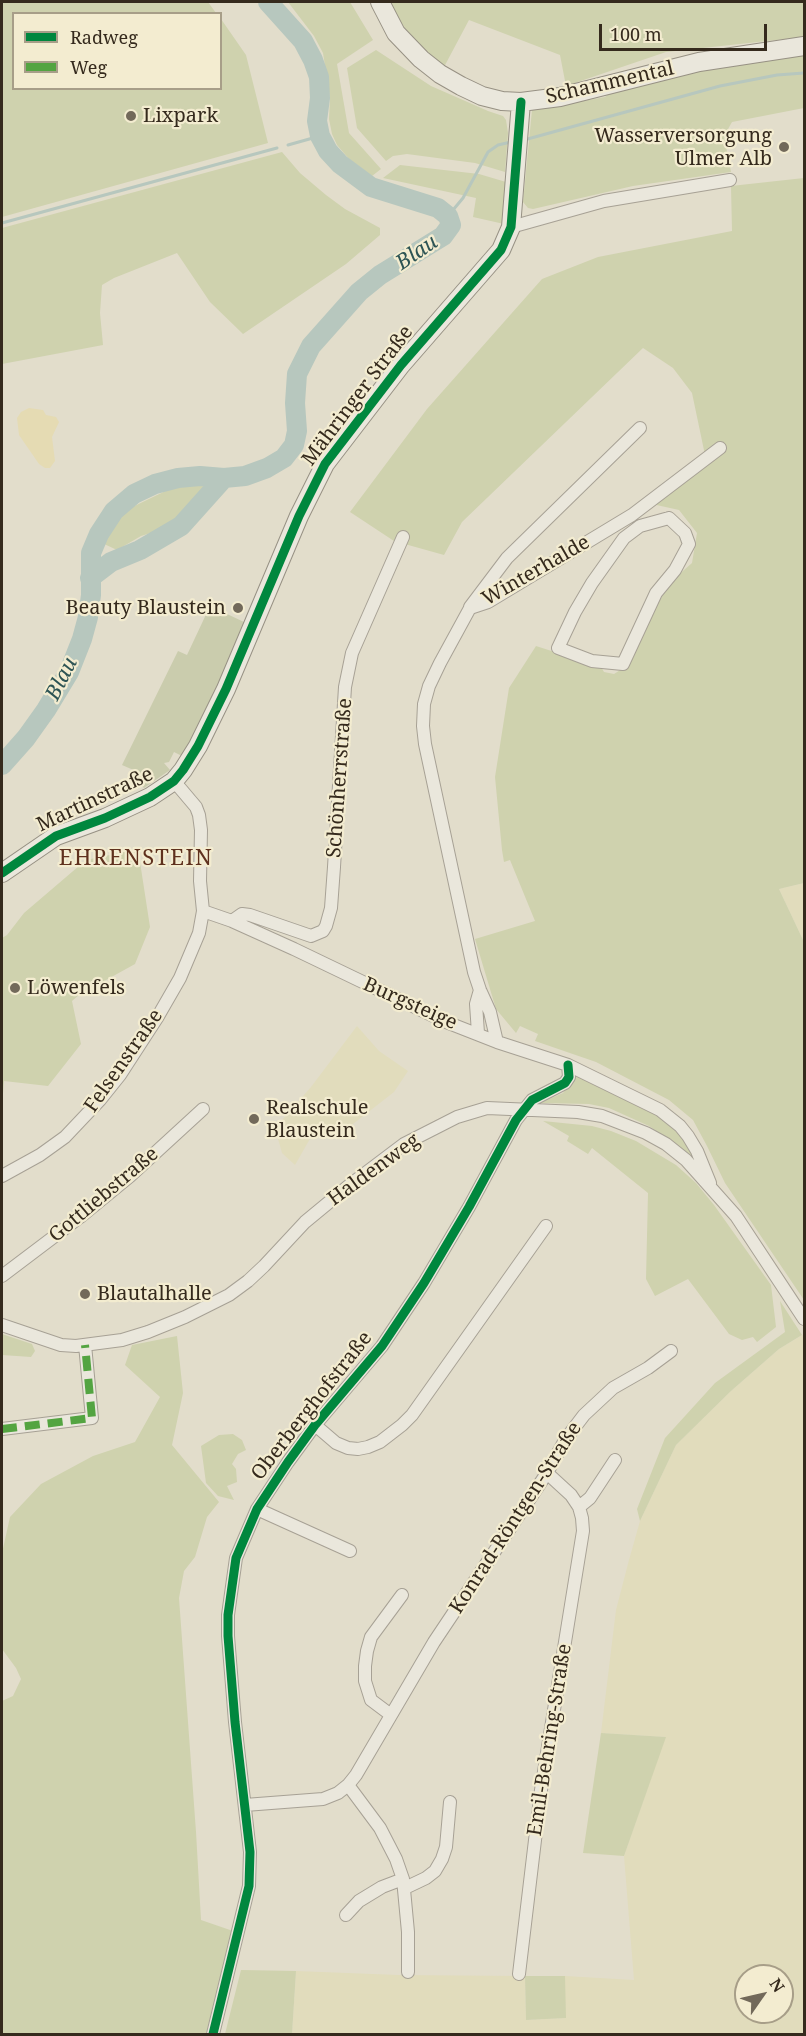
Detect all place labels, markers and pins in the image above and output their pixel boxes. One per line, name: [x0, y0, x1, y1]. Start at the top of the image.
place label: Lixpark: [143, 104, 218, 128]
marker: Lixpark: [124, 109, 138, 123]
place label: Wasserversorgung Ulmer Alb: [594, 124, 772, 171]
marker: Wasserversorgung Ulmer Alb: [777, 140, 791, 154]
place label: Beauty Blaustein: [65, 596, 226, 620]
marker: Beauty Blaustein: [231, 601, 245, 615]
place label: Löwenfels: [27, 976, 125, 1000]
marker: Löwenfels: [8, 981, 22, 995]
place label: Realschule Blaustein: [266, 1096, 368, 1143]
marker: Realschule Blaustein: [247, 1112, 261, 1126]
place label: Blautalhalle: [97, 1282, 212, 1306]
marker: Blautalhalle: [78, 1287, 92, 1301]

